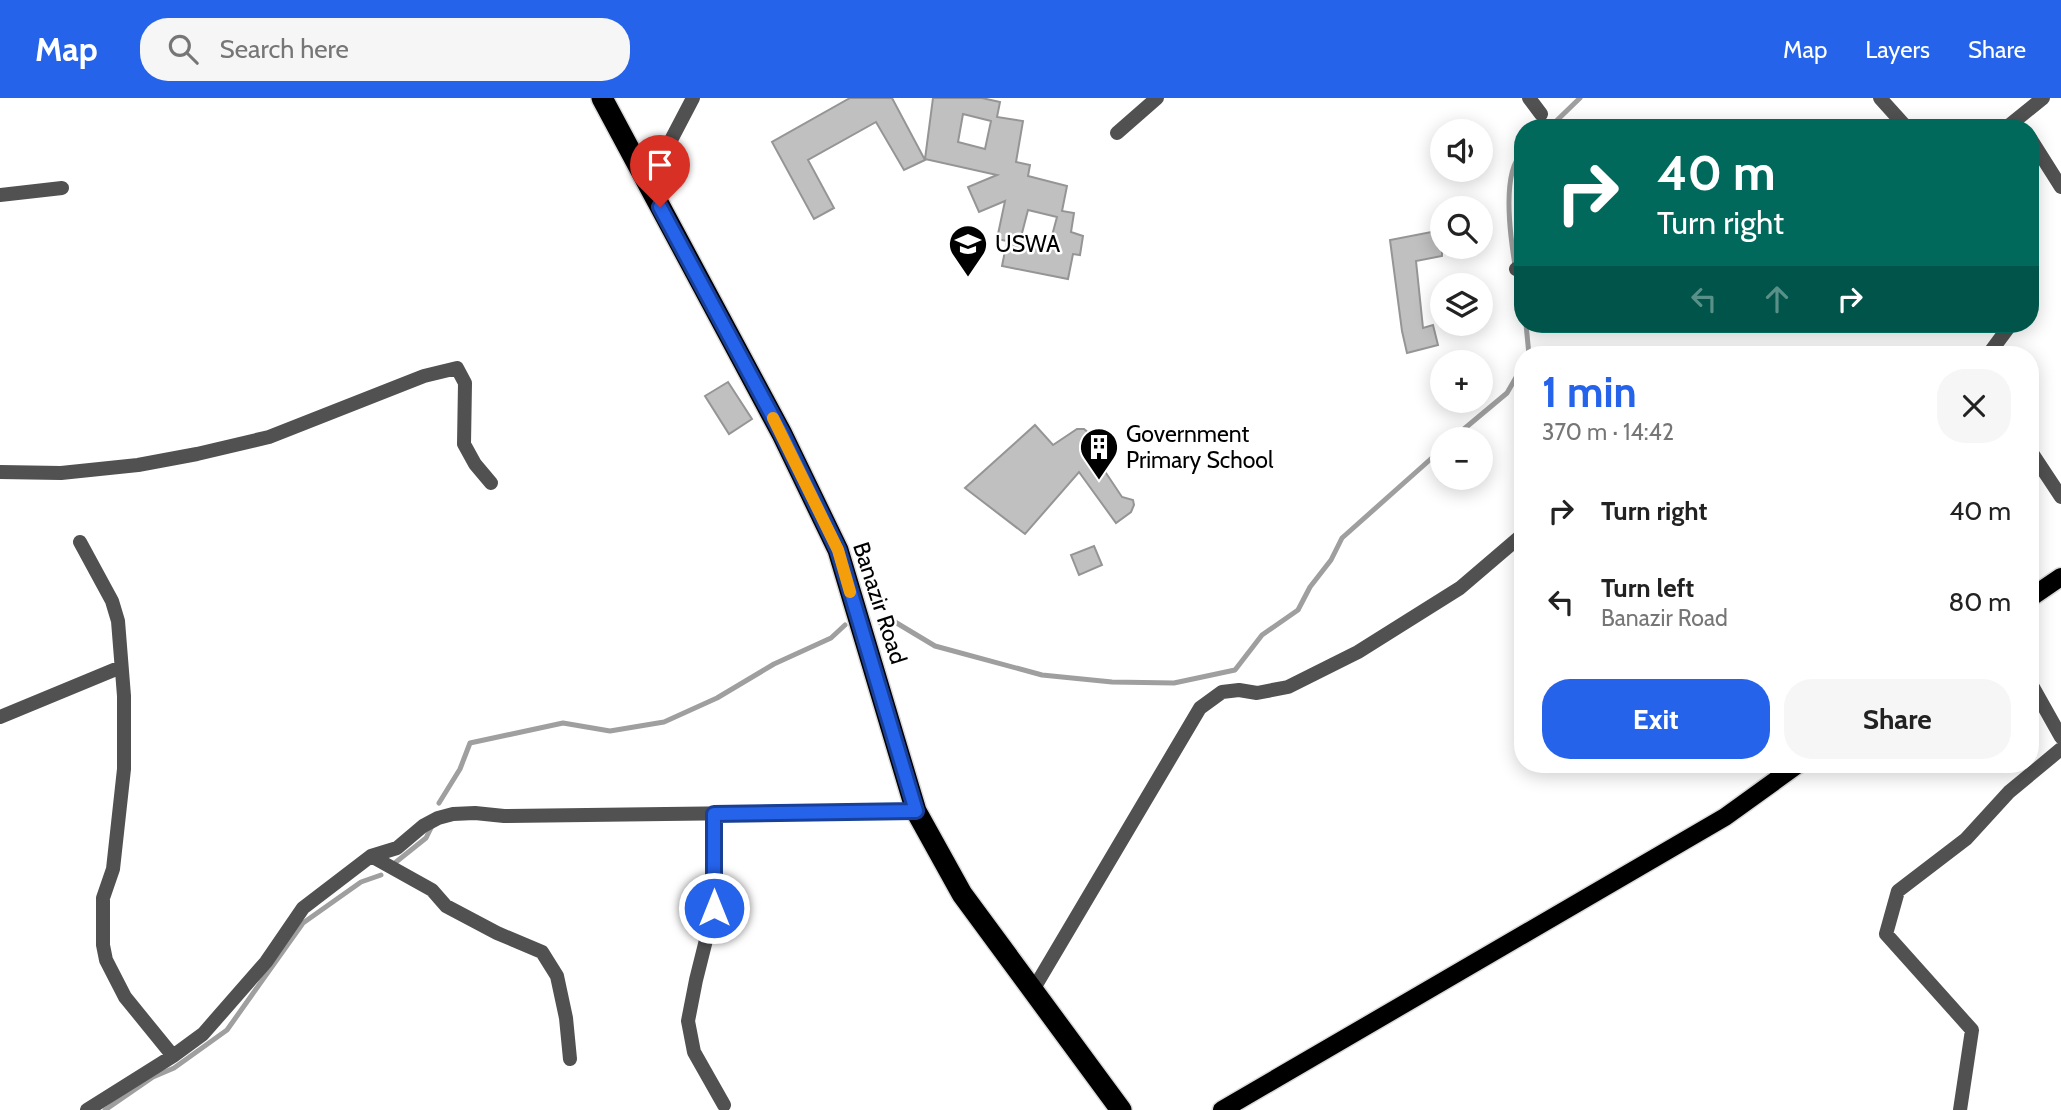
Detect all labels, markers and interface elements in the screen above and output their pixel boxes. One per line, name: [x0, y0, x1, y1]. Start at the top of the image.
search box: [140, 18, 630, 81]
text: Map: [35, 29, 98, 69]
icon: search: [164, 30, 202, 68]
text: Search here: [220, 33, 349, 65]
text: Map: [1783, 35, 1827, 64]
text: Layers: [1865, 35, 1930, 64]
text: Share: [1968, 35, 2026, 64]
map controls: [1430, 119, 1493, 490]
button: sound: [1430, 119, 1493, 182]
pin: [630, 135, 690, 207]
text: 40 m: [1657, 143, 1776, 202]
icon: arrive: [641, 146, 679, 184]
icon: right: [1542, 147, 1633, 238]
button: search: [1430, 196, 1493, 259]
text: Turn right: [1657, 203, 1784, 242]
school or university icon: USWA: [947, 223, 989, 278]
place label: USWA: [995, 230, 1060, 258]
button: layers: [1430, 273, 1493, 336]
icon: left: [1685, 280, 1723, 318]
icon: ahead: [1758, 280, 1796, 318]
icon: right: [1831, 280, 1869, 318]
button: +: [1430, 350, 1493, 413]
text: 1 min: [1542, 366, 1637, 418]
button: close: [1937, 369, 2011, 443]
text: 370 m · 14:42: [1542, 418, 1674, 446]
place label: Government Primary School: [1126, 420, 1274, 474]
building icon: Government Primary School: [1078, 426, 1120, 481]
button: −: [1430, 427, 1493, 490]
icon: right: [1542, 492, 1580, 530]
text: Turn right: [1601, 495, 1707, 527]
text: 40 m: [1949, 495, 2011, 527]
street label: Banazir Road: [847, 538, 913, 668]
text: Turn left: [1601, 572, 1694, 604]
icon: left: [1542, 583, 1580, 621]
text: 80 m: [1948, 586, 2011, 618]
text: Banazir Road: [1601, 604, 1728, 632]
button: Exit: [1542, 679, 1770, 759]
button: Share: [1784, 679, 2011, 759]
position arrow: [677, 871, 751, 945]

